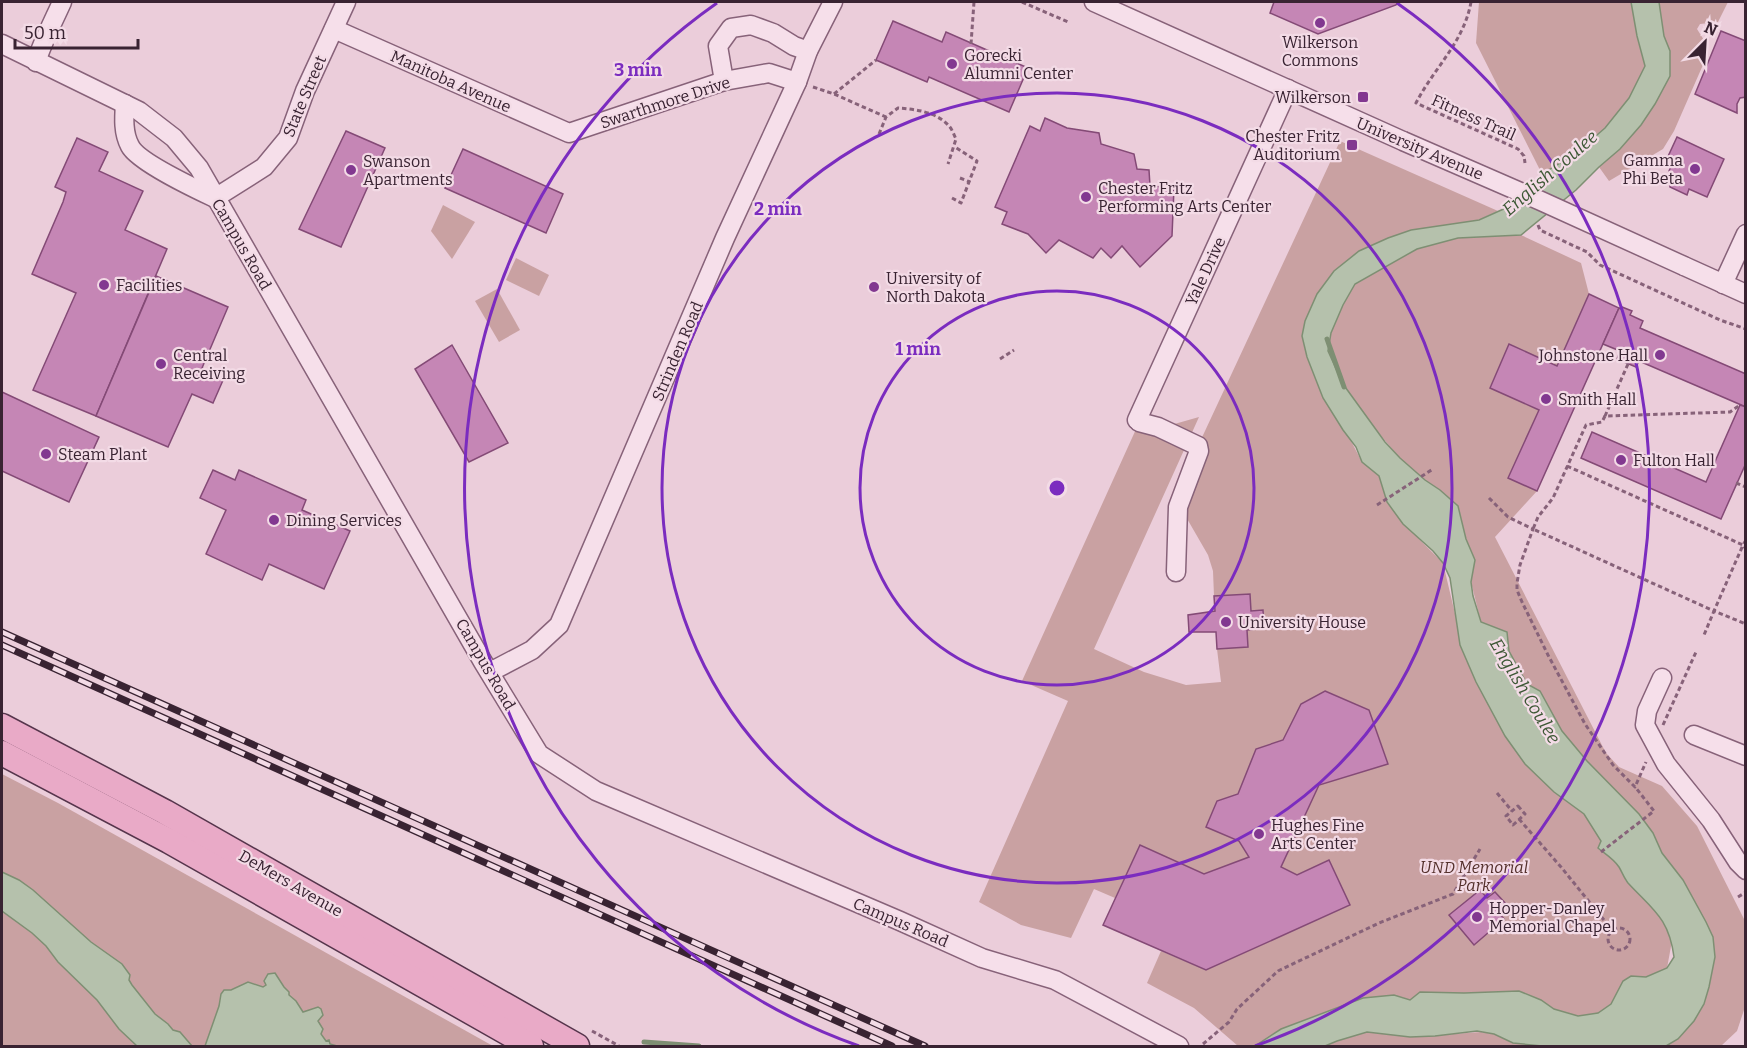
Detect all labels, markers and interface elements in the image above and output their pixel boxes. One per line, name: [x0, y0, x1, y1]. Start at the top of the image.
scale bar: [15, 12, 138, 50]
north arrow: [1675, 12, 1735, 72]
marker: Wilkerson Commons: [1313, 16, 1327, 30]
text: N: [1701, 18, 1720, 40]
text: 50 m: [24, 22, 66, 44]
place label: Wilkerson Commons: [1282, 33, 1358, 70]
street label: Manitoba Avenue: [388, 46, 514, 117]
place label: Gorecki Alumni Center: [964, 46, 1073, 83]
street label: State Street: [279, 52, 330, 140]
marker: Gorecki Alumni Center: [945, 57, 959, 71]
text: 3 min: [614, 59, 662, 81]
street label: Swarthmore Drive: [598, 73, 732, 132]
place label: Wilkerson: [1275, 88, 1351, 107]
marker: Wilkerson: [1356, 90, 1370, 104]
street label: Fitness Trail: [1429, 90, 1519, 145]
street label: University Avenue: [1353, 113, 1486, 184]
water label: English Coulee: [1498, 126, 1602, 220]
place label: Chester Fritz Auditorium: [1245, 127, 1340, 164]
marker: Chester Fritz Auditorium: [1345, 138, 1359, 152]
place label: Gamma Phi Beta: [1622, 151, 1683, 188]
place label: Swanson Apartments: [363, 152, 453, 189]
marker: Gamma Phi Beta: [1688, 162, 1702, 176]
marker: Swanson Apartments: [344, 163, 358, 177]
place label: Chester Fritz Performing Arts Center: [1098, 179, 1271, 216]
marker: Chester Fritz Performing Arts Center: [1079, 190, 1093, 204]
street label: Campus Road: [208, 195, 276, 294]
text: 2 min: [754, 198, 802, 220]
street label: Yale Drive: [1181, 234, 1230, 309]
place label: University of North Dakota: [886, 269, 986, 306]
place label: Facilities: [116, 276, 182, 295]
marker: Facilities: [97, 278, 111, 292]
marker: University of North Dakota: [867, 280, 881, 294]
street label: Strinden Road: [648, 298, 707, 404]
text: 1 min: [895, 338, 941, 360]
place label: Central Receiving: [173, 346, 245, 383]
place label: Johnstone Hall: [1538, 346, 1648, 365]
marker: Johnstone Hall: [1653, 348, 1667, 362]
marker: Central Receiving: [154, 357, 168, 371]
place label: Smith Hall: [1558, 390, 1637, 409]
marker: Smith Hall: [1539, 392, 1553, 406]
place label: Steam Plant: [58, 445, 148, 464]
marker: Steam Plant: [39, 447, 53, 461]
place label: Fulton Hall: [1633, 451, 1715, 470]
marker: Fulton Hall: [1614, 453, 1628, 467]
centre of rings: [1047, 478, 1067, 498]
place label: Dining Services: [286, 511, 402, 530]
marker: Dining Services: [267, 513, 281, 527]
place label: University House: [1238, 613, 1366, 632]
street label: Campus Road: [452, 615, 520, 714]
marker: University House: [1219, 615, 1233, 629]
water label: English Coulee: [1485, 634, 1565, 748]
place label: Hughes Fine Arts Center: [1271, 816, 1364, 853]
marker: Hughes Fine Arts Center: [1252, 827, 1266, 841]
street label: DeMers Avenue: [235, 846, 346, 921]
park label: UND Memorial Park: [1420, 858, 1528, 895]
street label: Campus Road: [850, 894, 952, 951]
place label: Hopper-Danley Memorial Chapel: [1489, 899, 1616, 936]
marker: Hopper-Danley Memorial Chapel: [1470, 910, 1484, 924]

